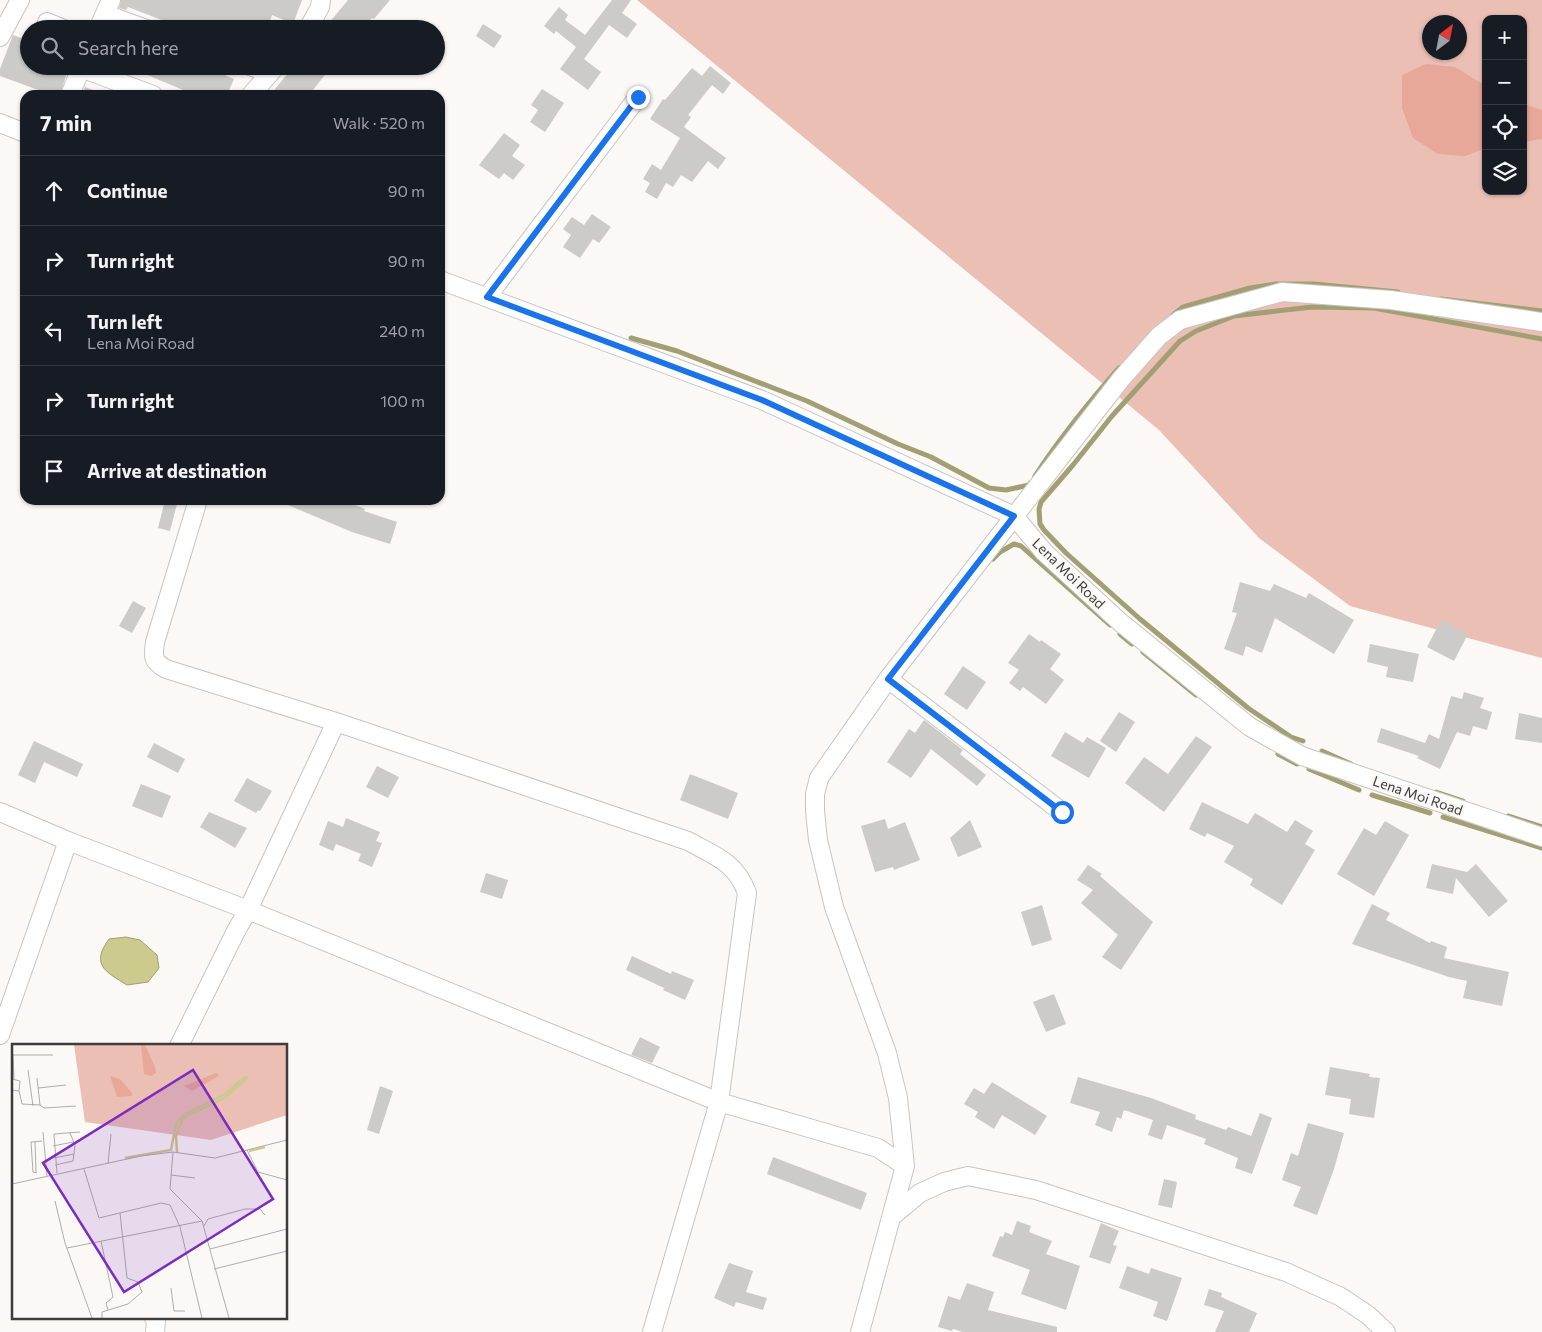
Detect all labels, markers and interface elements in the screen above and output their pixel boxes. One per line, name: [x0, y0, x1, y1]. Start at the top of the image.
north arrow: [1422, 15, 1467, 60]
map controls: [1482, 15, 1527, 195]
button: +: [1482, 15, 1527, 60]
search box: [20, 20, 445, 75]
icon: search: [38, 34, 66, 62]
text: Search here: [78, 36, 178, 59]
button: −: [1482, 60, 1527, 105]
route end: [627, 86, 650, 109]
button: locate: [1482, 105, 1527, 150]
text: 7 min: [40, 110, 92, 135]
text: Walk · 520 m: [333, 113, 425, 132]
button: layers: [1482, 150, 1527, 195]
icon: ahead: [40, 177, 68, 205]
text: Continue: [87, 179, 167, 202]
text: 90 m: [388, 181, 425, 200]
icon: right: [40, 247, 68, 275]
text: Turn right: [87, 249, 174, 272]
text: 90 m: [388, 251, 425, 270]
text: Turn left: [87, 310, 162, 333]
icon: left: [40, 317, 68, 345]
text: 240 m: [379, 321, 425, 340]
text: Lena Moi Road: [87, 333, 195, 352]
icon: right: [40, 387, 68, 415]
text: Turn right: [87, 389, 174, 412]
text: 100 m: [380, 391, 425, 410]
icon: arrive: [40, 457, 68, 485]
text: Arrive at destination: [87, 459, 267, 482]
street label: Lena Moi Road: [1029, 534, 1109, 612]
street label: Lena Moi Road: [1371, 772, 1465, 818]
route start: [1051, 801, 1074, 824]
inset map: [12, 1044, 288, 1320]

